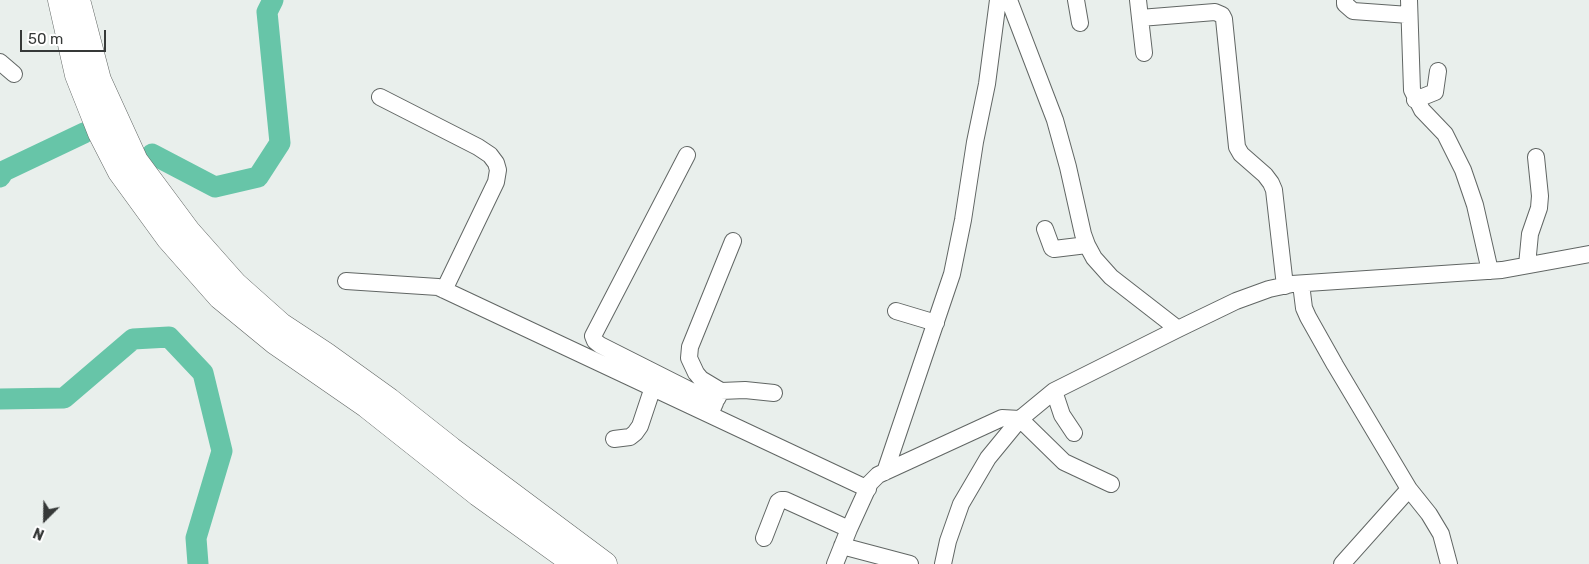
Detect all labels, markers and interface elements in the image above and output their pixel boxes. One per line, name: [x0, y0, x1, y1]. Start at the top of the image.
scale bar: [22, 20, 109, 52]
text: 50 m: [28, 30, 63, 48]
north arrow: [20, 494, 70, 544]
text: N: [31, 523, 47, 543]

